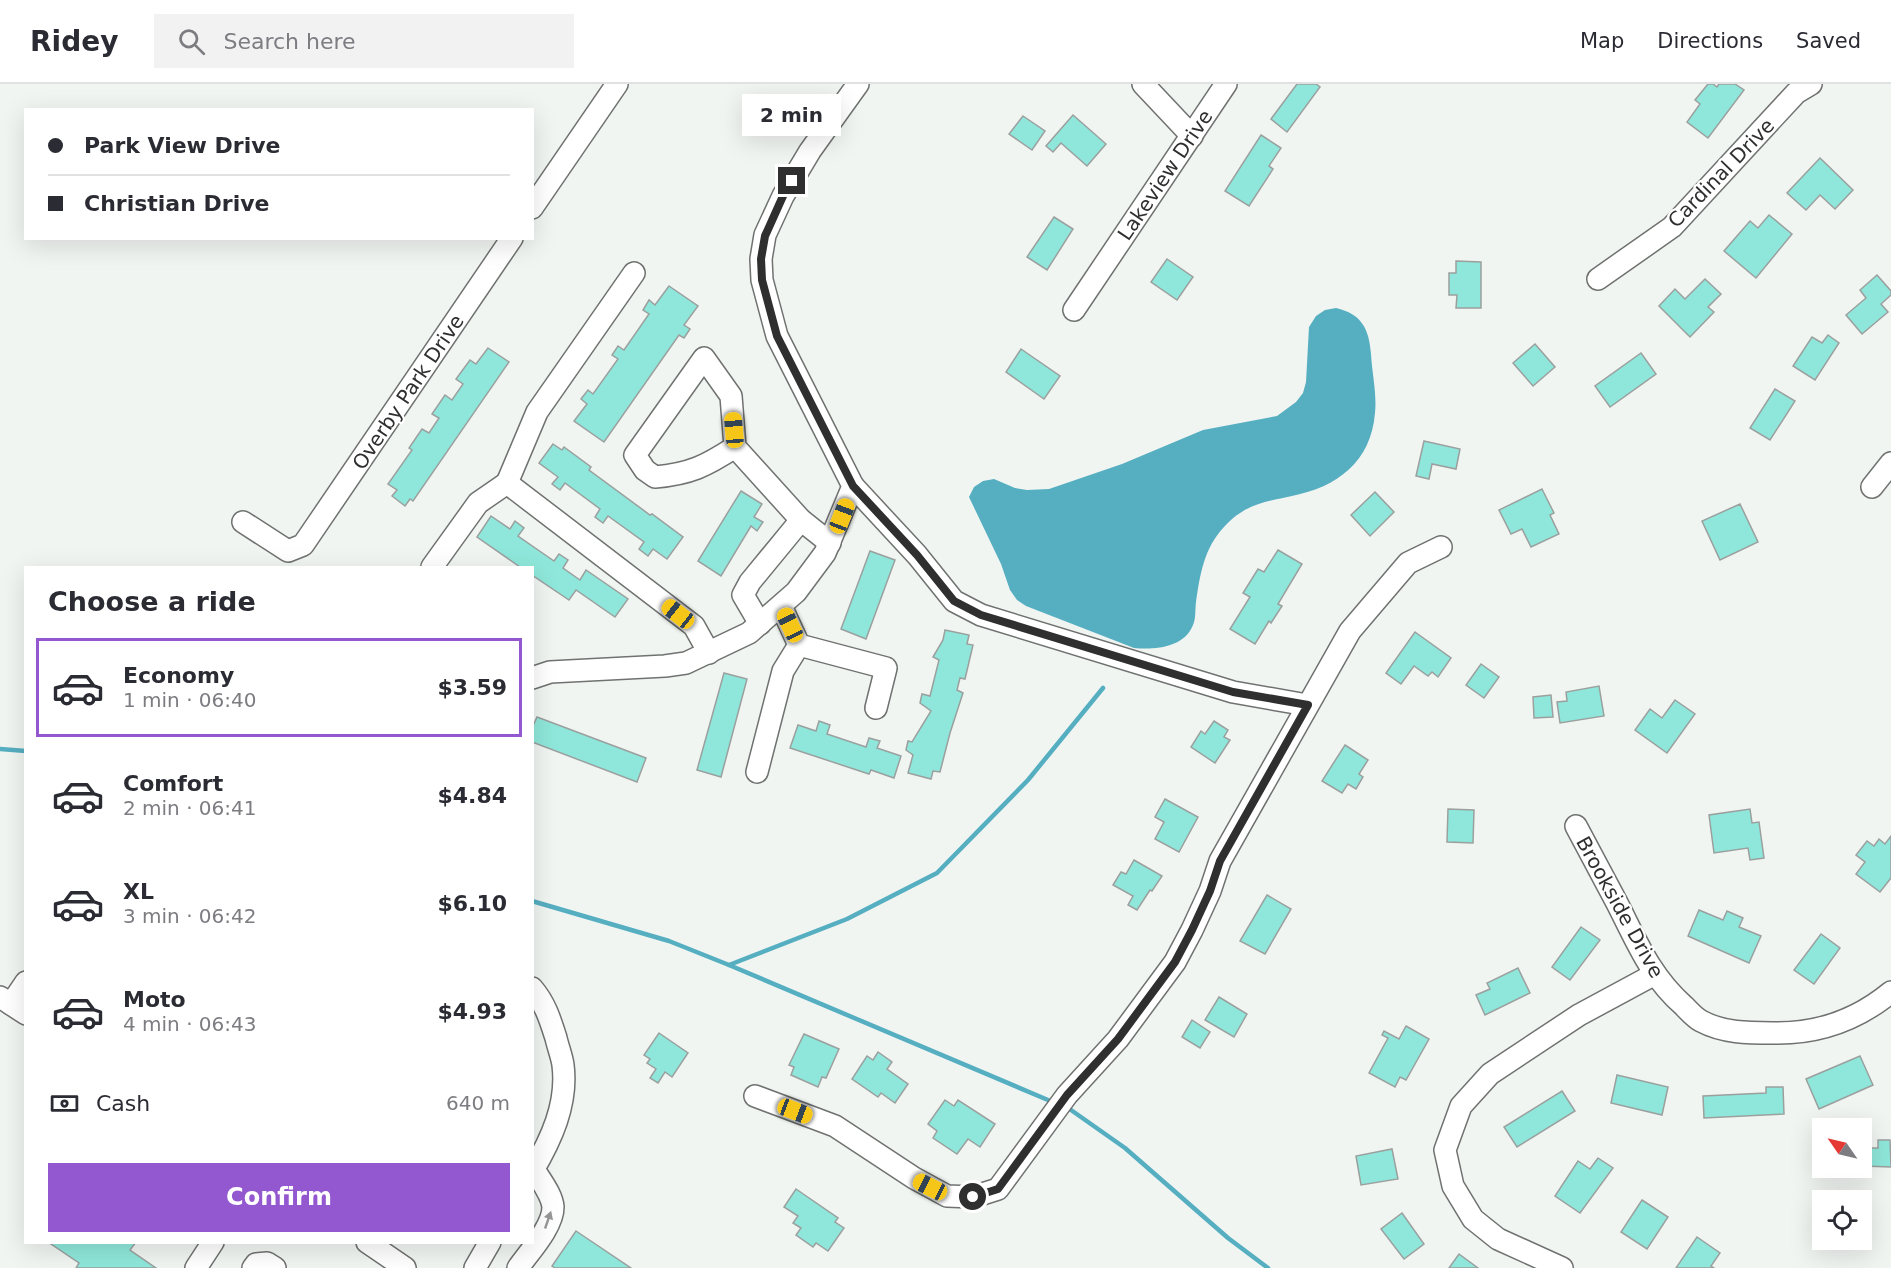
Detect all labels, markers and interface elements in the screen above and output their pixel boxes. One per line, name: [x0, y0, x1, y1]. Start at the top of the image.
search box: [154, 14, 574, 68]
text: Ridey: [30, 25, 118, 58]
icon: search: [175, 25, 208, 58]
text: Search here: [223, 29, 356, 54]
text: Map: [1580, 29, 1624, 53]
text: Directions: [1657, 29, 1763, 53]
text: Saved: [1796, 29, 1861, 53]
callout: 2 min: [742, 94, 842, 136]
text: 2 min: [760, 103, 823, 127]
street label: Lakeview Drive: [1112, 105, 1218, 245]
street label: Cardinal Drive: [1663, 113, 1779, 233]
text: Park View Drive: [84, 133, 281, 158]
route end: [778, 167, 805, 194]
text: Christian Drive: [84, 191, 269, 216]
street label: Overby Park Drive: [347, 310, 469, 474]
car: [723, 411, 745, 449]
car: [827, 496, 857, 536]
text: Choose a ride: [48, 586, 256, 617]
car: [658, 596, 698, 632]
car: [774, 605, 806, 645]
icon: car: [51, 661, 105, 715]
text: Economy: [123, 663, 234, 688]
text: $3.59: [437, 675, 507, 700]
text: 1 min · 06:40: [123, 688, 257, 712]
icon: car: [51, 769, 105, 823]
text: Comfort: [123, 771, 223, 796]
text: $4.84: [437, 783, 507, 808]
text: 2 min · 06:41: [123, 796, 257, 820]
street label: Brookside Drive: [1571, 832, 1669, 982]
icon: car: [51, 877, 105, 931]
text: XL: [123, 879, 154, 904]
text: $6.10: [437, 891, 507, 916]
text: 3 min · 06:42: [123, 904, 257, 928]
icon: car: [51, 985, 105, 1039]
text: Moto: [123, 987, 186, 1012]
text: $4.93: [437, 999, 507, 1024]
text: 4 min · 06:43: [123, 1012, 257, 1036]
icon: cash: [48, 1087, 81, 1120]
text: Cash: [96, 1091, 150, 1116]
text: 640 m: [446, 1091, 510, 1115]
car: [775, 1096, 815, 1126]
north arrow: [1812, 1118, 1872, 1178]
map controls: [1812, 1118, 1872, 1250]
button: Confirm: [48, 1163, 510, 1232]
car: [910, 1171, 950, 1203]
route start: [959, 1183, 986, 1210]
button: locate: [1812, 1190, 1872, 1250]
one-way arrow: [544, 1211, 554, 1229]

